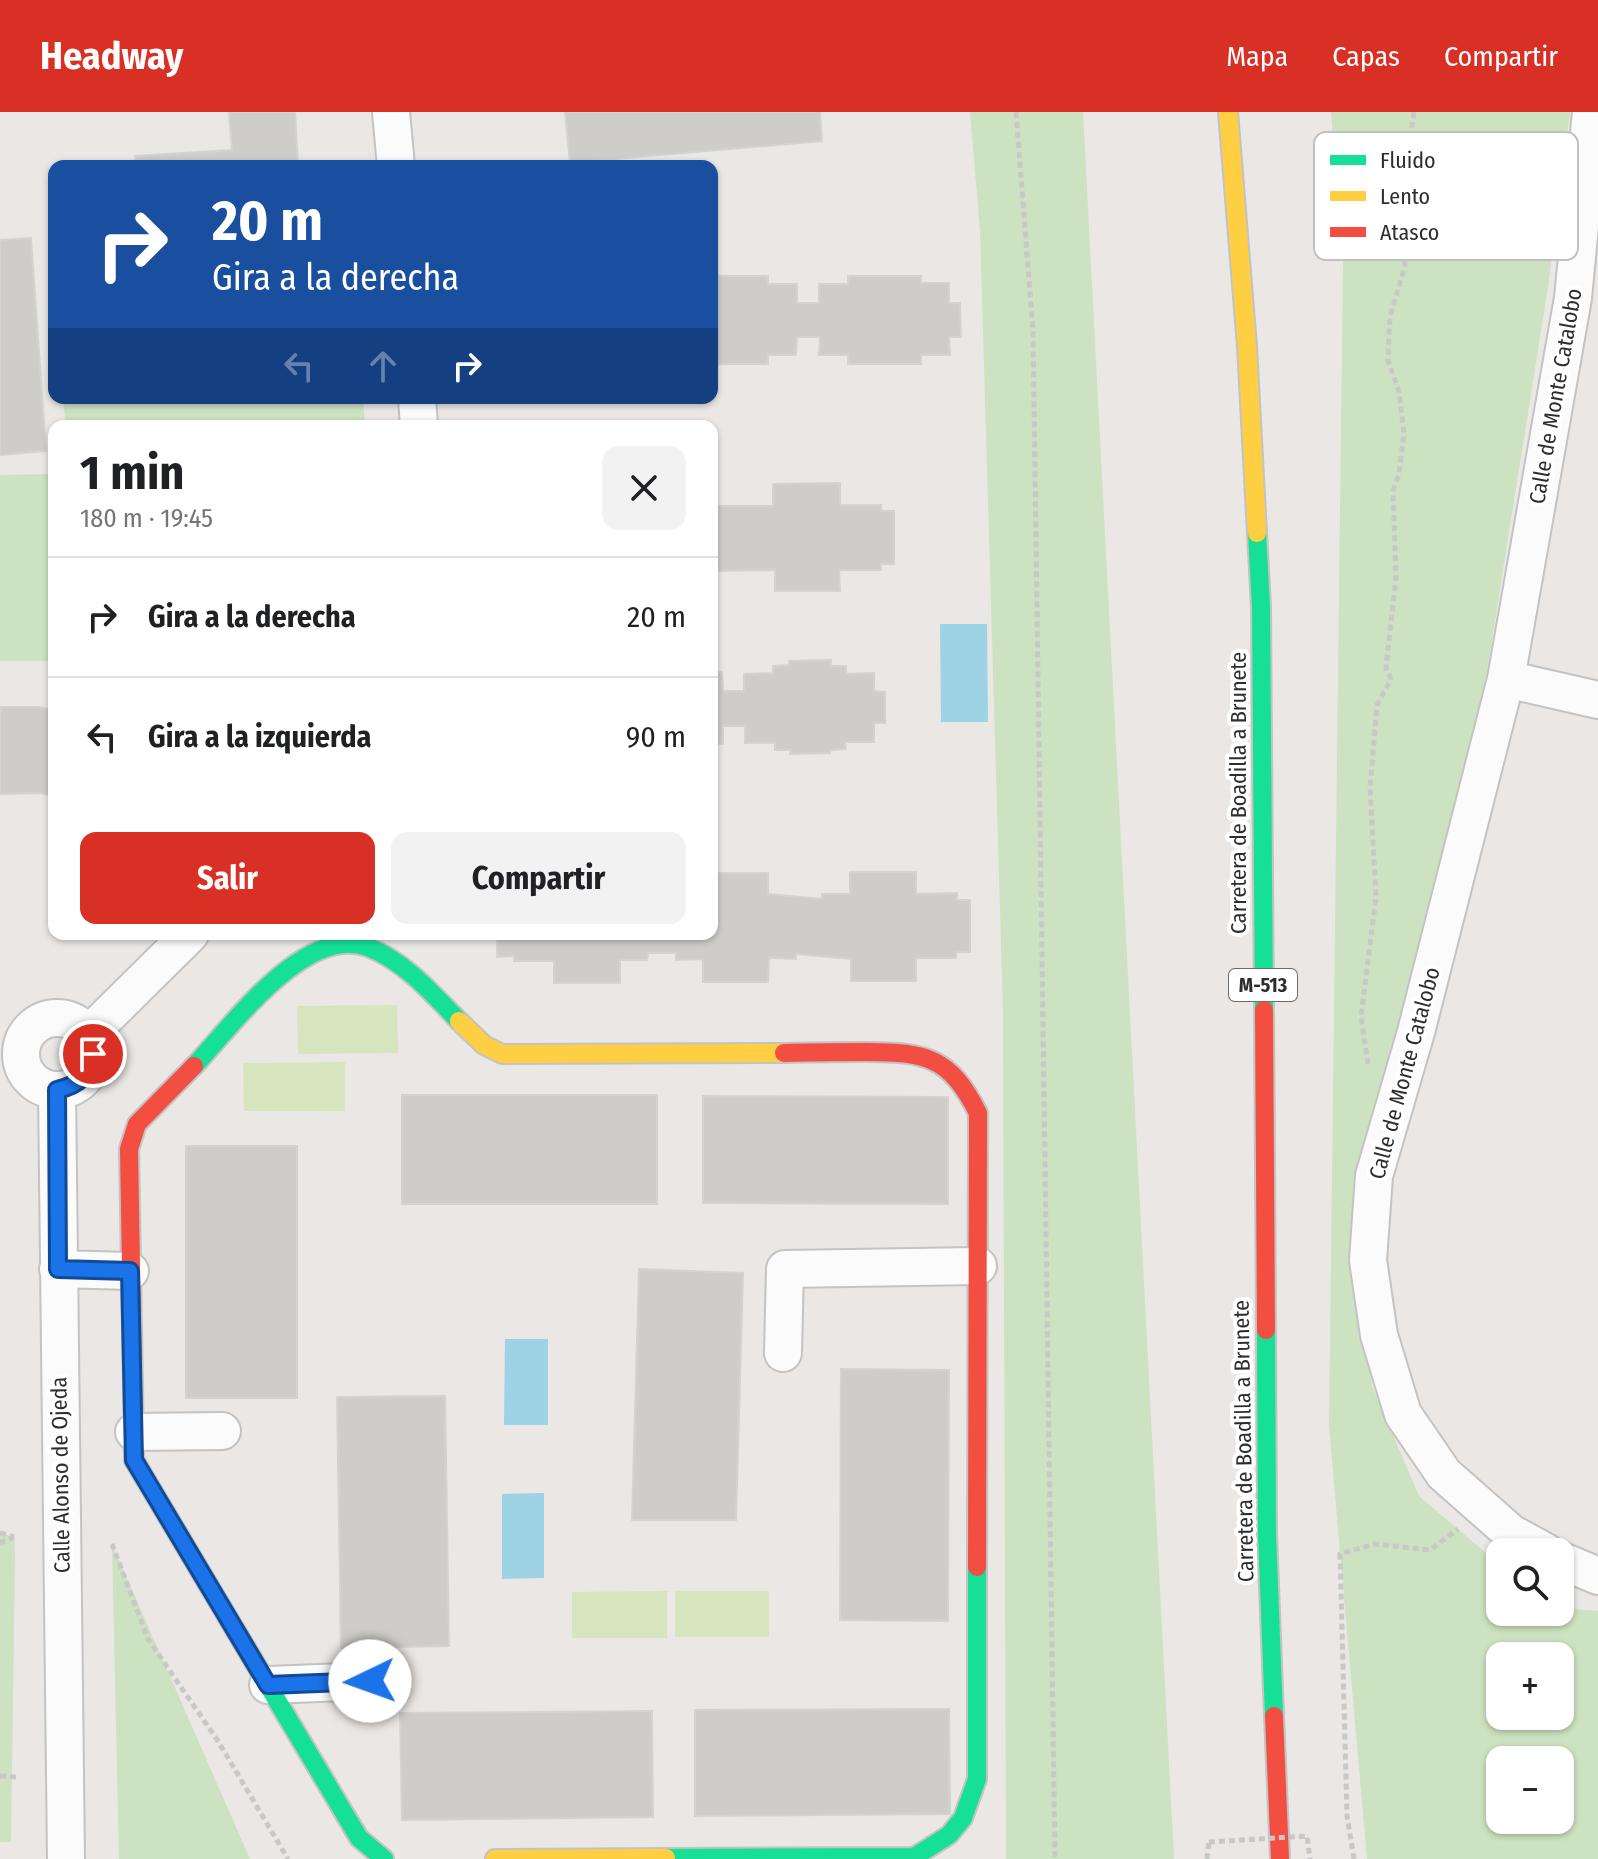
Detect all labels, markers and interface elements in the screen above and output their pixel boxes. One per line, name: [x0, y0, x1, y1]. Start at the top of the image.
text: Headway: [40, 33, 183, 79]
text: Mapa: [1226, 40, 1288, 73]
text: Capas: [1332, 40, 1400, 73]
text: Compartir: [1444, 40, 1558, 73]
legend: [1314, 132, 1578, 260]
text: Fluido: [1380, 147, 1436, 174]
text: Lento: [1380, 183, 1430, 210]
text: 20 m: [212, 188, 323, 255]
icon: right: [80, 192, 184, 296]
text: Atasco: [1380, 219, 1439, 246]
text: Gira a la derecha: [212, 256, 459, 300]
street label: Calle de Monte Catalobo: [1523, 286, 1588, 506]
icon: left: [277, 344, 321, 388]
icon: ahead: [361, 344, 405, 388]
icon: right: [445, 344, 489, 388]
text: 1 min: [80, 444, 185, 502]
button: close: [602, 446, 686, 530]
text: 180 m · 19:45: [80, 503, 213, 534]
icon: right: [80, 595, 124, 639]
text: Gira a la derecha: [148, 599, 356, 635]
text: 20 m: [627, 599, 686, 635]
street label: Carretera de Boadilla a Brunete: [1225, 652, 1252, 934]
icon: left: [80, 715, 124, 759]
text: Gira a la izquierda: [148, 719, 371, 755]
text: 90 m: [626, 719, 686, 755]
button: Salir: [80, 832, 375, 924]
button: Compartir: [391, 832, 686, 924]
street label: Calle de Monte Catalobo: [1363, 964, 1446, 1182]
road number: M-513: [1229, 969, 1297, 1001]
pin: [59, 1020, 127, 1088]
icon: arrive: [71, 1032, 115, 1076]
street label: Carretera de Boadilla a Brunete: [1228, 1300, 1259, 1582]
street label: Calle Alonso de Ojeda: [45, 1377, 76, 1573]
map controls: [1486, 1538, 1574, 1834]
button: search: [1486, 1538, 1574, 1626]
position arrow: [328, 1639, 412, 1723]
button: +: [1486, 1642, 1574, 1730]
button: −: [1486, 1746, 1574, 1834]

